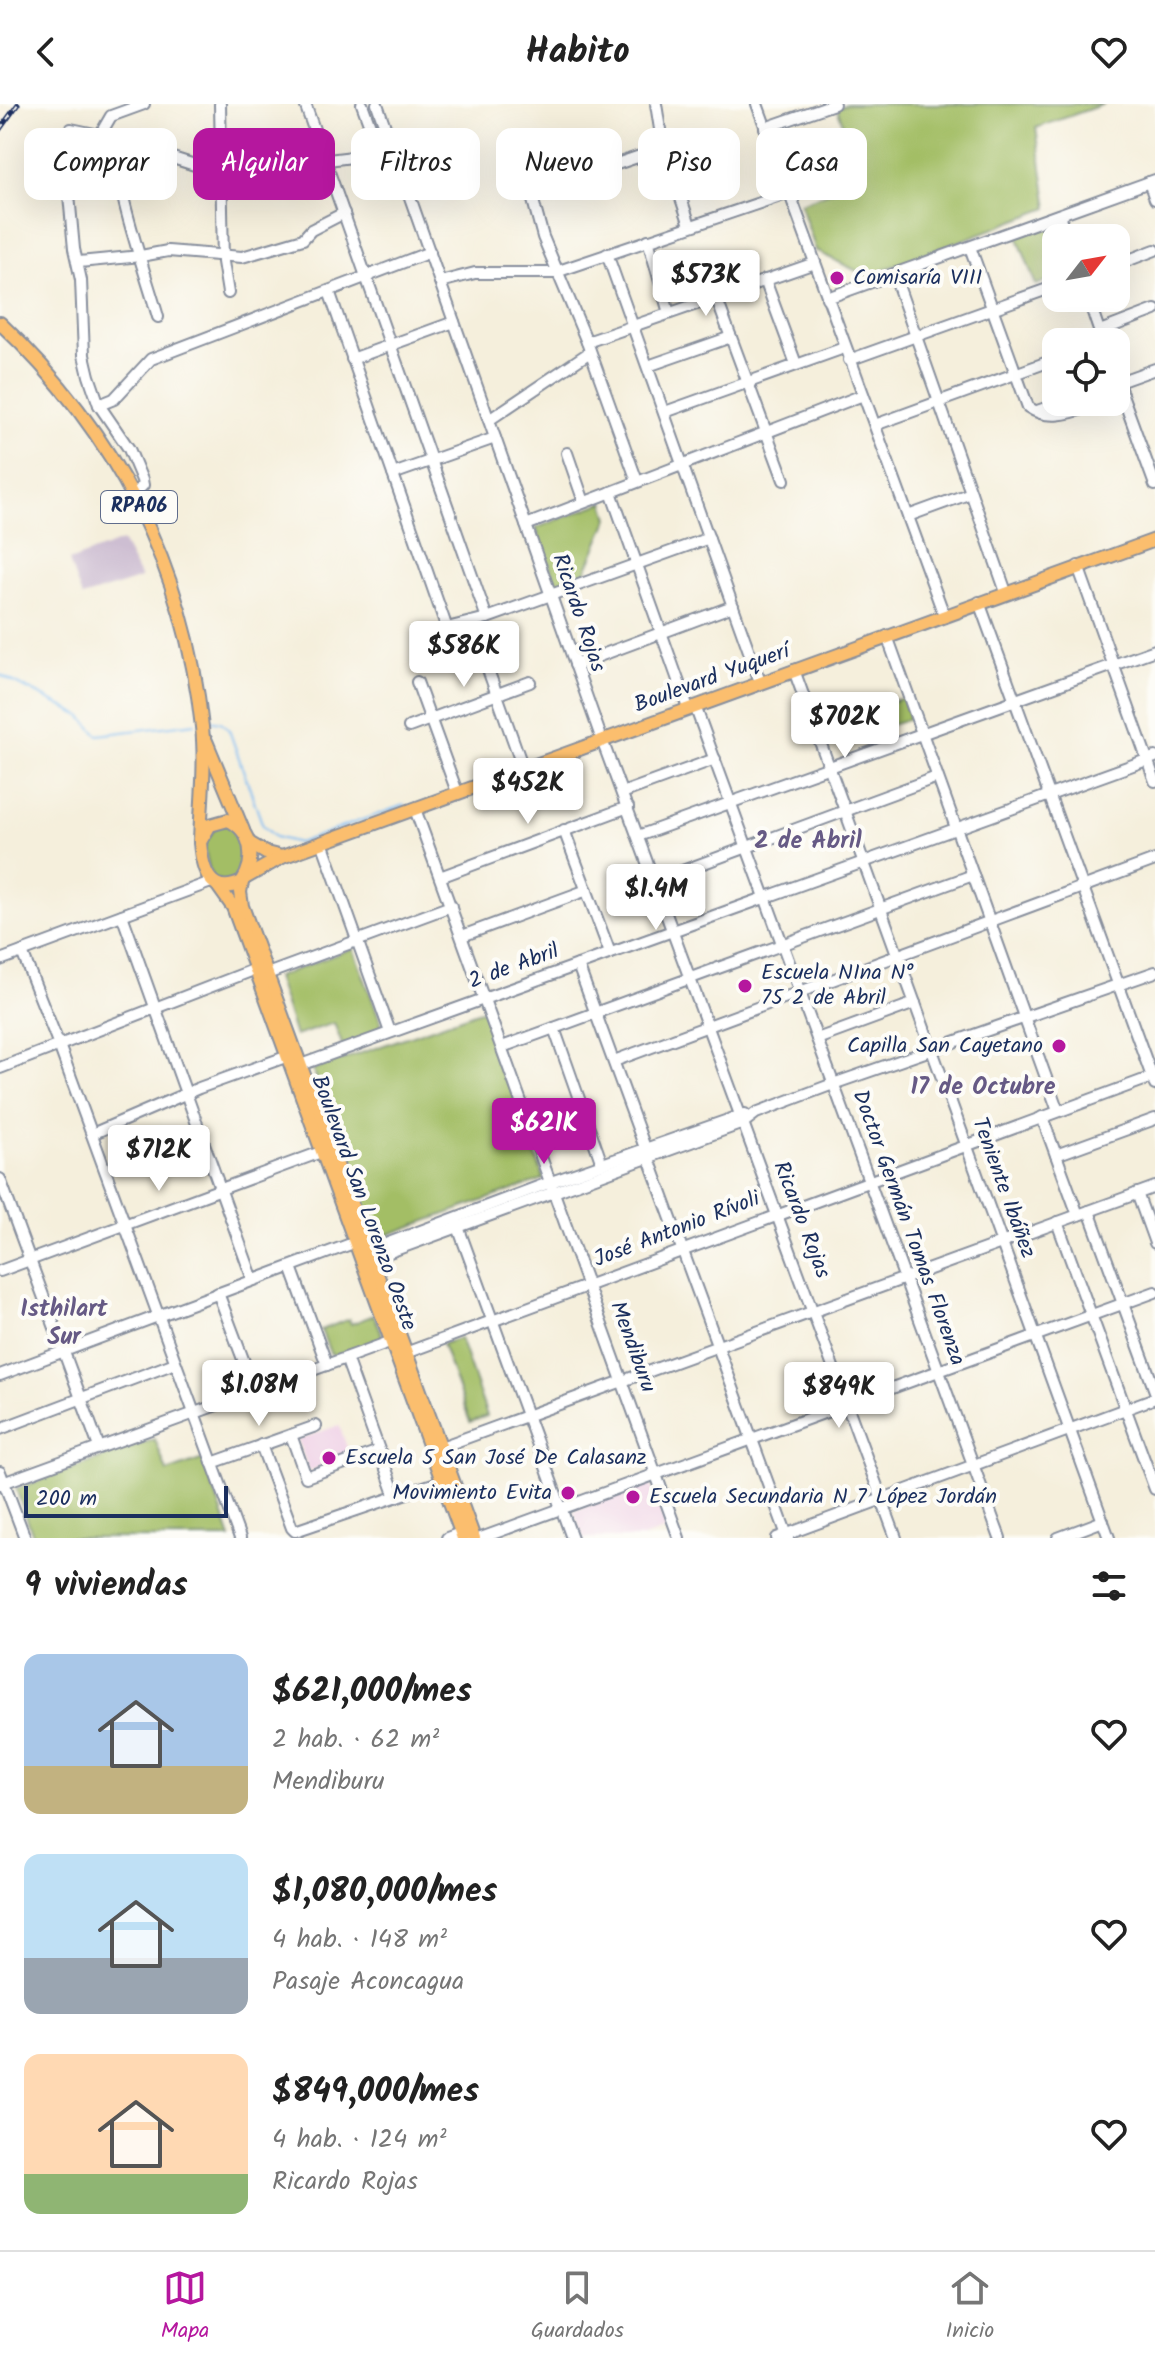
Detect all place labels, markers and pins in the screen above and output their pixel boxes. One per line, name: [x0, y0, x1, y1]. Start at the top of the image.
pin: $573K: [650, 250, 762, 318]
place label: Comisaría VIII: [853, 261, 982, 296]
marker: Comisaría VIII: [828, 269, 846, 287]
pin: $586K: [408, 621, 520, 689]
pin: $702K: [789, 692, 901, 760]
pin: $452K: [472, 758, 584, 826]
pin: $1.4M: [600, 864, 712, 932]
place label: Escuela NIna N° 75 2 de Abril: [761, 956, 915, 1016]
marker: Escuela NIna N° 75 2 de Abril: [736, 977, 754, 995]
place label: Capilla San Cayetano: [847, 1029, 1043, 1064]
marker: Capilla San Cayetano: [1050, 1037, 1068, 1055]
pin: $621K: [488, 1098, 600, 1166]
pin: $712K: [103, 1125, 215, 1193]
pin: $1.08M: [194, 1360, 324, 1428]
pin: $849K: [783, 1362, 895, 1430]
place label: Escuela 5 San José De Calasanz: [345, 1441, 647, 1476]
marker: Escuela 5 San José De Calasanz: [320, 1449, 338, 1467]
place label: Movimiento Evita: [392, 1476, 552, 1511]
place label: Escuela Secundaria N 7 López Jordán: [649, 1480, 997, 1515]
marker: Movimiento Evita: [559, 1484, 577, 1502]
marker: Escuela Secundaria N 7 López Jordán: [624, 1488, 642, 1506]

